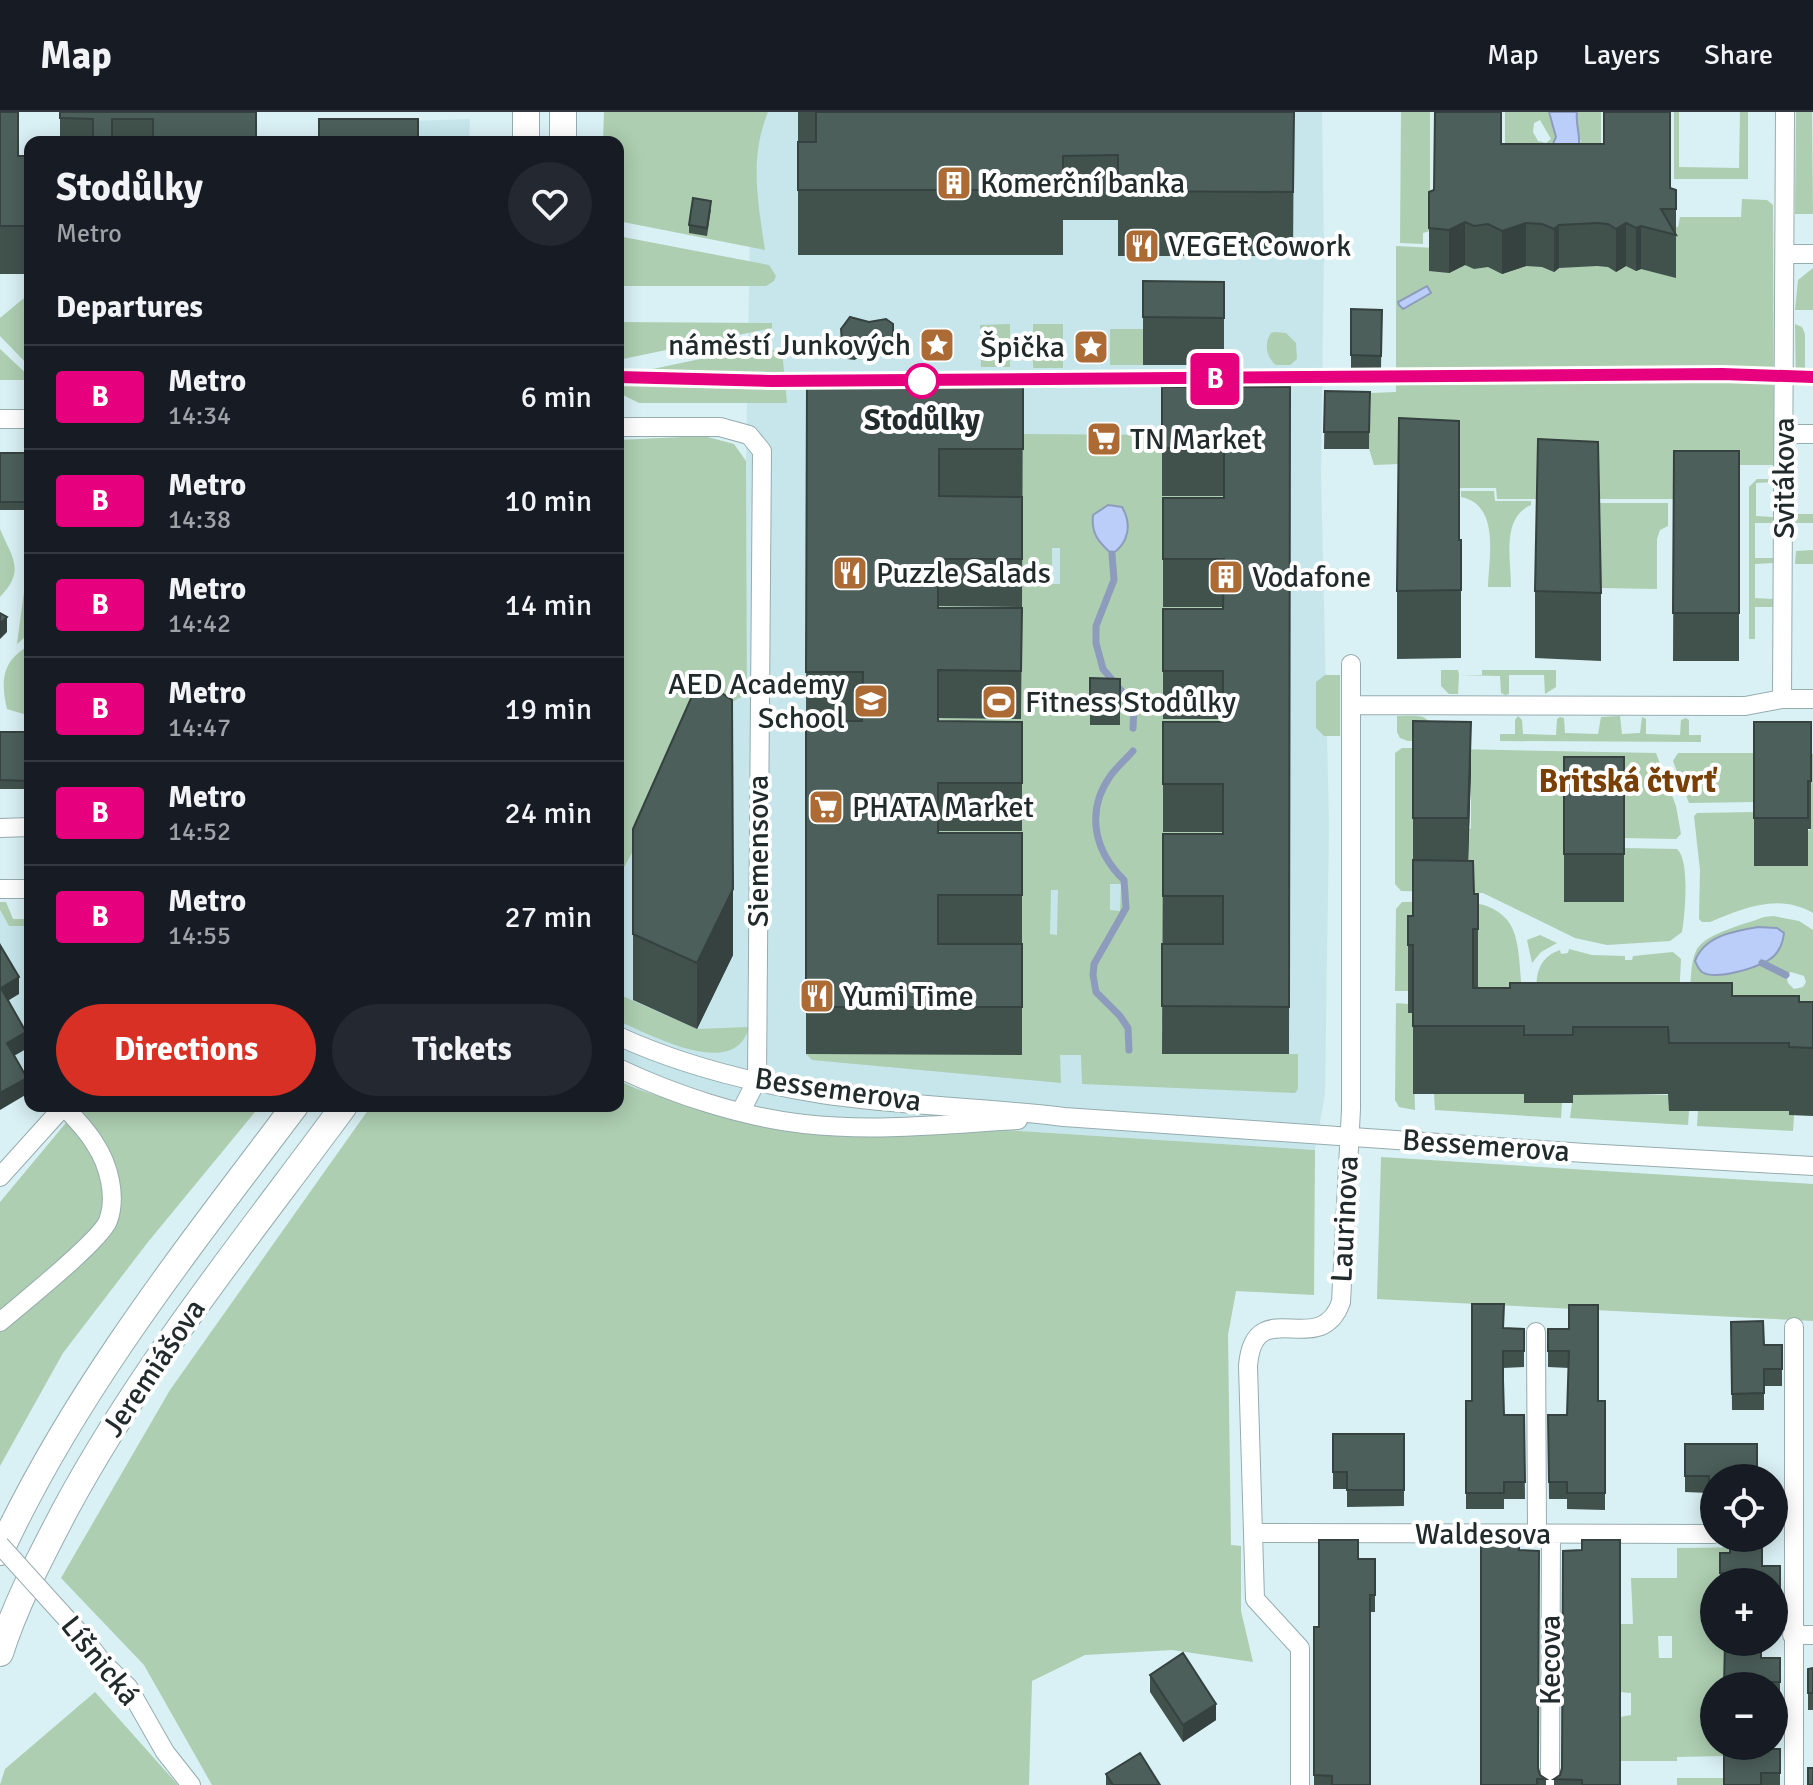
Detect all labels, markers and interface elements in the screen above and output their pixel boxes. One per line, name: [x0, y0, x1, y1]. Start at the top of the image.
text: Map: [40, 32, 112, 79]
text: Map: [1487, 38, 1539, 72]
text: Layers: [1583, 38, 1660, 72]
text: Share: [1704, 38, 1773, 72]
button: heart: [508, 162, 592, 246]
text: Stodůlky: [56, 164, 203, 211]
building icon: Komerční banka: [935, 164, 973, 202]
place label: Komerční banka: [980, 165, 1185, 202]
text: Metro: [56, 218, 122, 250]
restaurant icon: VEGEt Cowork: [1123, 227, 1161, 265]
place label: VEGEt Cowork: [1168, 228, 1351, 265]
text: Departures: [56, 289, 203, 326]
place icon: náměstí Junkových: [918, 326, 956, 364]
place label: náměstí Junkových: [668, 327, 911, 364]
place icon: Špička: [1072, 328, 1110, 366]
place label: Špička: [980, 329, 1065, 366]
line badge: B: [1189, 353, 1241, 405]
text: B: [1206, 362, 1224, 396]
text: Metro: [168, 363, 246, 400]
marker: Stodůlky: [905, 364, 939, 398]
text: 6 min: [521, 379, 592, 416]
text: B: [91, 380, 109, 414]
text: 14:34: [168, 400, 231, 432]
place label: Stodůlky: [864, 402, 980, 439]
street label: Svitákova: [1766, 417, 1803, 539]
supermarket icon: TN Market: [1085, 420, 1123, 458]
place label: TN Market: [1130, 421, 1262, 458]
text: Metro: [168, 467, 246, 504]
text: 10 min: [505, 483, 592, 520]
text: B: [91, 484, 109, 518]
text: 14:38: [168, 504, 231, 536]
restaurant icon: Puzzle Salads: [831, 554, 869, 592]
place label: Puzzle Salads: [876, 555, 1051, 592]
building icon: Vodafone: [1207, 558, 1245, 596]
place label: Vodafone: [1252, 559, 1371, 596]
text: Metro: [168, 571, 246, 608]
text: 14 min: [505, 587, 592, 624]
text: B: [91, 588, 109, 622]
text: 14:42: [168, 608, 231, 640]
place label: AED Academy School: [668, 666, 845, 737]
text: Metro: [168, 675, 246, 712]
school or university icon: AED Academy School: [852, 682, 890, 720]
sports icon: Fitness Stodůlky: [980, 683, 1018, 721]
place label: Fitness Stodůlky: [1025, 684, 1236, 721]
text: 19 min: [505, 691, 592, 728]
text: B: [91, 692, 109, 726]
text: 14:47: [168, 712, 231, 744]
district label: Britská čtvrť: [1539, 762, 1718, 801]
street label: Siemensova: [740, 775, 777, 927]
text: Metro: [168, 779, 246, 816]
supermarket icon: PHATA Market: [807, 788, 845, 826]
place label: PHATA Market: [852, 789, 1034, 826]
text: 24 min: [505, 795, 592, 832]
text: B: [91, 796, 109, 830]
text: 14:52: [168, 816, 231, 848]
text: Metro: [168, 883, 246, 920]
text: 27 min: [505, 899, 592, 936]
text: B: [91, 900, 109, 934]
text: 14:55: [168, 920, 231, 952]
restaurant icon: Yumi Time: [798, 977, 836, 1015]
place label: Yumi Time: [843, 978, 974, 1015]
button: Directions: [56, 1004, 316, 1096]
button: Tickets: [332, 1004, 592, 1096]
street label: Bessemerova: [752, 1060, 924, 1120]
street label: Bessemerova: [1401, 1122, 1571, 1170]
street label: Laurinova: [1323, 1155, 1367, 1283]
street label: Jeremiášova: [94, 1292, 214, 1444]
map controls: [1700, 1464, 1788, 1760]
button: locate: [1700, 1464, 1788, 1552]
street label: Waldesova: [1415, 1516, 1551, 1553]
button: +: [1700, 1568, 1788, 1656]
street label: Líšnická: [52, 1608, 148, 1714]
street label: Kecova: [1532, 1615, 1569, 1705]
button: −: [1700, 1672, 1788, 1760]

